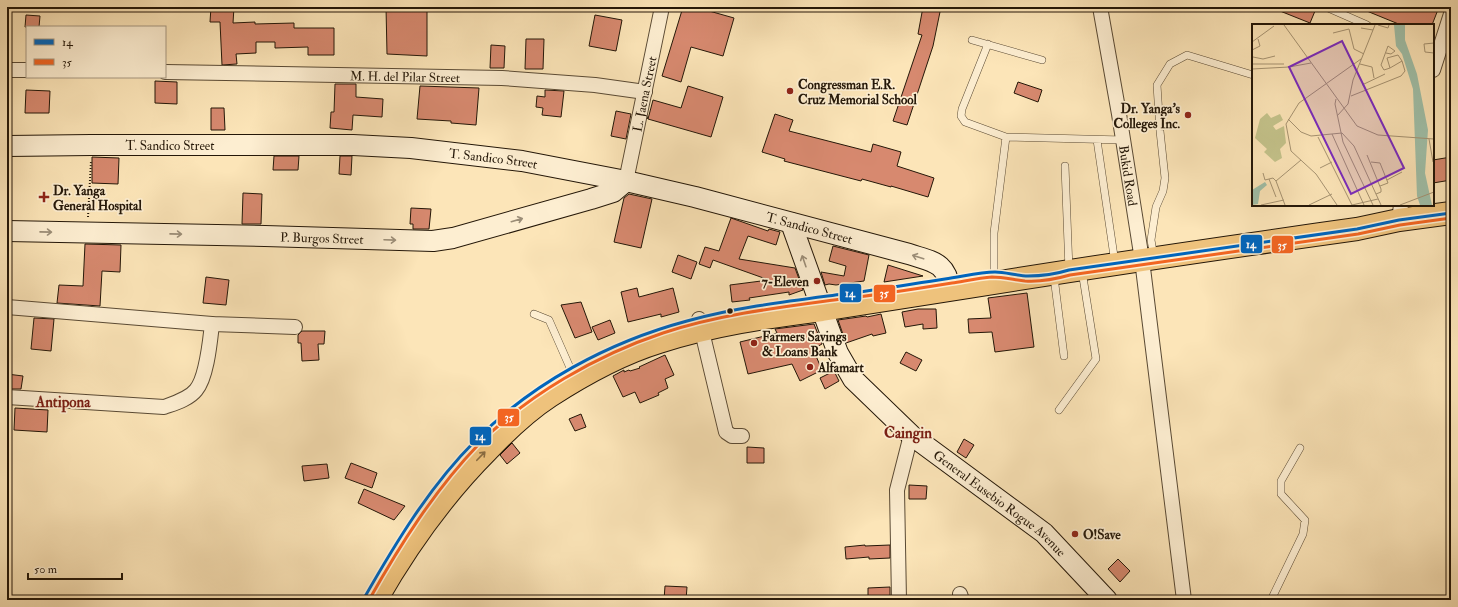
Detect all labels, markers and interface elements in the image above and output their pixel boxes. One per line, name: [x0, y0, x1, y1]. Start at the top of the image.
inset map: [1252, 24, 1434, 206]
legend: [26, 26, 166, 78]
text: 14: [62, 35, 73, 50]
text: 35: [62, 55, 73, 70]
street label: L. Jaena Street: [629, 55, 661, 133]
street label: M. H. del Pilar Street: [350, 68, 460, 86]
place label: Congressman E.R. Cruz Memorial School: [798, 77, 918, 108]
marker: Congressman E.R. Cruz Memorial School: [785, 86, 795, 96]
place label: Dr. Yanga's Colleges Inc.: [1114, 101, 1181, 133]
marker: Dr. Yanga's Colleges Inc.: [1183, 110, 1193, 120]
street label: T. Sandico Street: [126, 138, 214, 154]
street label: Bukid Road: [1115, 144, 1140, 208]
street label: T. Sandico Street: [448, 146, 539, 173]
place label: Dr. Yanga General Hospital: [53, 183, 142, 215]
marker: Dr. Yanga General Hospital: [38, 191, 50, 203]
street label: T. Sandico Street: [764, 209, 854, 248]
one-way arrow: [510, 216, 523, 223]
one-way arrow: [39, 228, 52, 236]
street label: P. Burgos Street: [280, 229, 364, 248]
one-way arrow: [169, 230, 182, 238]
line badge: 14: [1240, 234, 1263, 254]
line badge: 35: [1271, 235, 1294, 254]
one-way arrow: [383, 237, 396, 244]
text: 14: [1246, 238, 1257, 252]
text: 35: [1277, 239, 1287, 252]
one-way arrow: [912, 253, 925, 260]
one-way arrow: [800, 254, 807, 267]
place label: 7-Eleven: [762, 274, 809, 290]
marker: 7-Eleven: [812, 276, 822, 286]
line badge: 14: [839, 283, 862, 303]
line badge: 35: [873, 284, 896, 303]
text: 14: [845, 287, 856, 301]
text: 35: [879, 287, 889, 300]
unlabelled marker: [725, 306, 735, 316]
place label: Farmers Savings & Loans Bank: [762, 329, 847, 360]
marker: Farmers Savings & Loans Bank: [749, 338, 759, 348]
place label: Alfamart: [817, 360, 864, 376]
marker: Alfamart: [805, 362, 815, 372]
district label: Antipona: [35, 393, 91, 413]
line badge: 35: [497, 408, 520, 427]
text: 35: [504, 411, 514, 424]
district label: Caingin: [884, 424, 932, 444]
line badge: 14: [469, 426, 492, 446]
text: 14: [475, 430, 486, 444]
street label: General Eusebio Rogue Avenue: [930, 447, 1069, 561]
one-way arrow: [476, 451, 486, 461]
place label: O!Save: [1083, 527, 1121, 543]
marker: O!Save: [1070, 529, 1080, 539]
scale bar: [28, 555, 122, 581]
text: 50 m: [34, 562, 58, 577]

